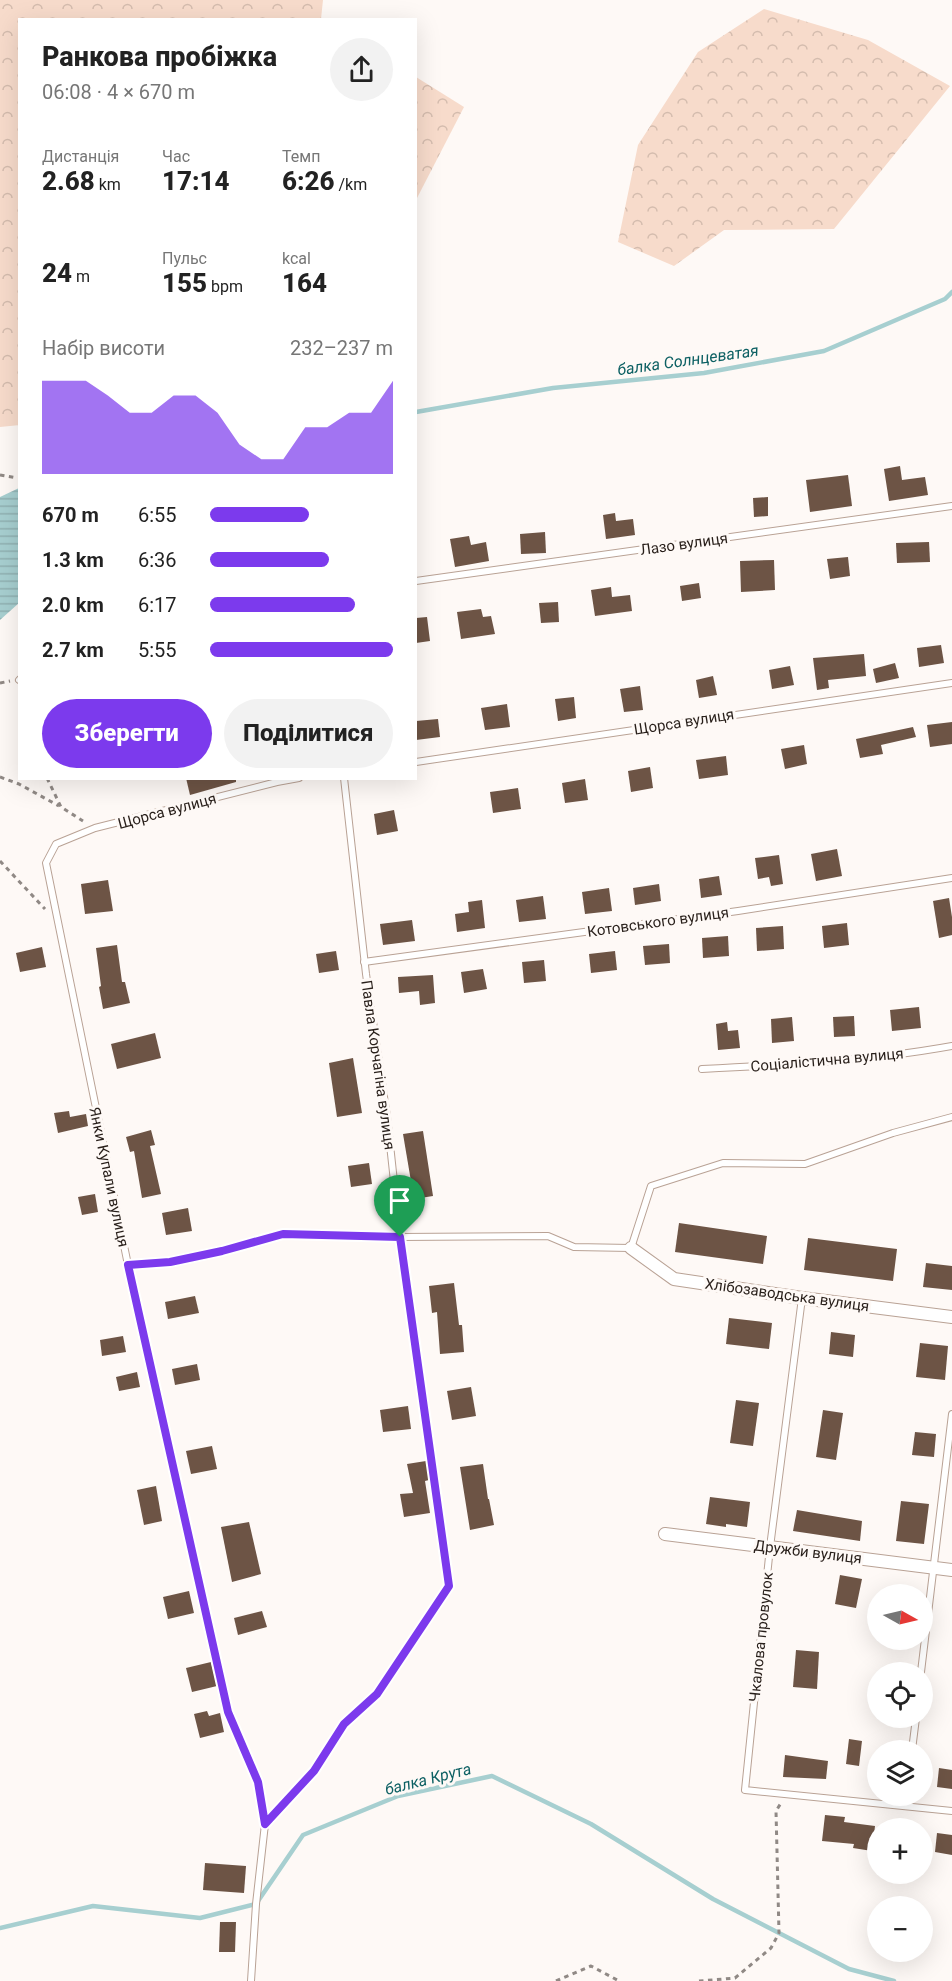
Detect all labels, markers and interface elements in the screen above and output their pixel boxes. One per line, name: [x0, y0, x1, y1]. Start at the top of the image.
button: share: [330, 38, 393, 101]
text: Ранкова пробіжка: [42, 41, 277, 73]
text: 06:08 · 4 × 670 m: [42, 80, 195, 104]
text: Дистанція: [42, 147, 119, 166]
text: Час: [162, 147, 190, 166]
text: Темп: [282, 147, 320, 166]
text: 2.68: [42, 166, 95, 196]
text: 17:14: [162, 166, 230, 196]
text: 6:26: [282, 166, 335, 196]
text: km: [95, 175, 121, 194]
text: /km: [335, 175, 367, 194]
text: Пульс: [162, 249, 207, 268]
text: kcal: [282, 249, 311, 268]
text: 24: [42, 258, 72, 288]
text: m: [72, 267, 90, 286]
text: 155: [162, 268, 207, 298]
text: 164: [282, 268, 327, 298]
text: bpm: [207, 277, 243, 296]
text: Набір висоти: [42, 336, 165, 360]
text: 232–237 m: [290, 336, 393, 360]
water label: балка Солнцеватая: [616, 341, 760, 379]
text: 670 m: [42, 503, 99, 527]
text: 6:55: [138, 503, 177, 527]
street label: Лазо вулиця: [639, 529, 729, 559]
text: 1.3 km: [42, 548, 104, 572]
text: 6:36: [138, 548, 177, 572]
text: 2.0 km: [42, 593, 104, 617]
text: 6:17: [138, 593, 177, 617]
text: 2.7 km: [42, 638, 104, 662]
text: 5:55: [138, 638, 177, 662]
button: Зберегти: [42, 699, 212, 768]
button: Поділитися: [224, 699, 393, 768]
street label: Щорса вулиця: [633, 705, 735, 739]
street label: Щорса вулиця: [116, 789, 218, 833]
street label: Котовського вулиця: [586, 903, 730, 941]
street label: Павла Корчагіна вулиця: [357, 979, 399, 1151]
street label: Соціалістична вулиця: [750, 1044, 904, 1076]
street label: Янки Купали вулиця: [85, 1105, 133, 1249]
pin: [374, 1175, 425, 1237]
icon: arrive: [383, 1184, 416, 1217]
street label: Хлібозаводська вулиця: [704, 1275, 870, 1315]
street label: Дружби вулиця: [753, 1536, 863, 1568]
street label: Чкалова провулок: [745, 1571, 777, 1703]
north arrow: [867, 1584, 933, 1650]
map controls: [867, 1584, 933, 1962]
button: locate: [867, 1662, 933, 1728]
button: layers: [867, 1740, 933, 1806]
water label: балка Крута: [383, 1759, 473, 1799]
button: +: [867, 1818, 933, 1884]
button: −: [867, 1896, 933, 1962]

